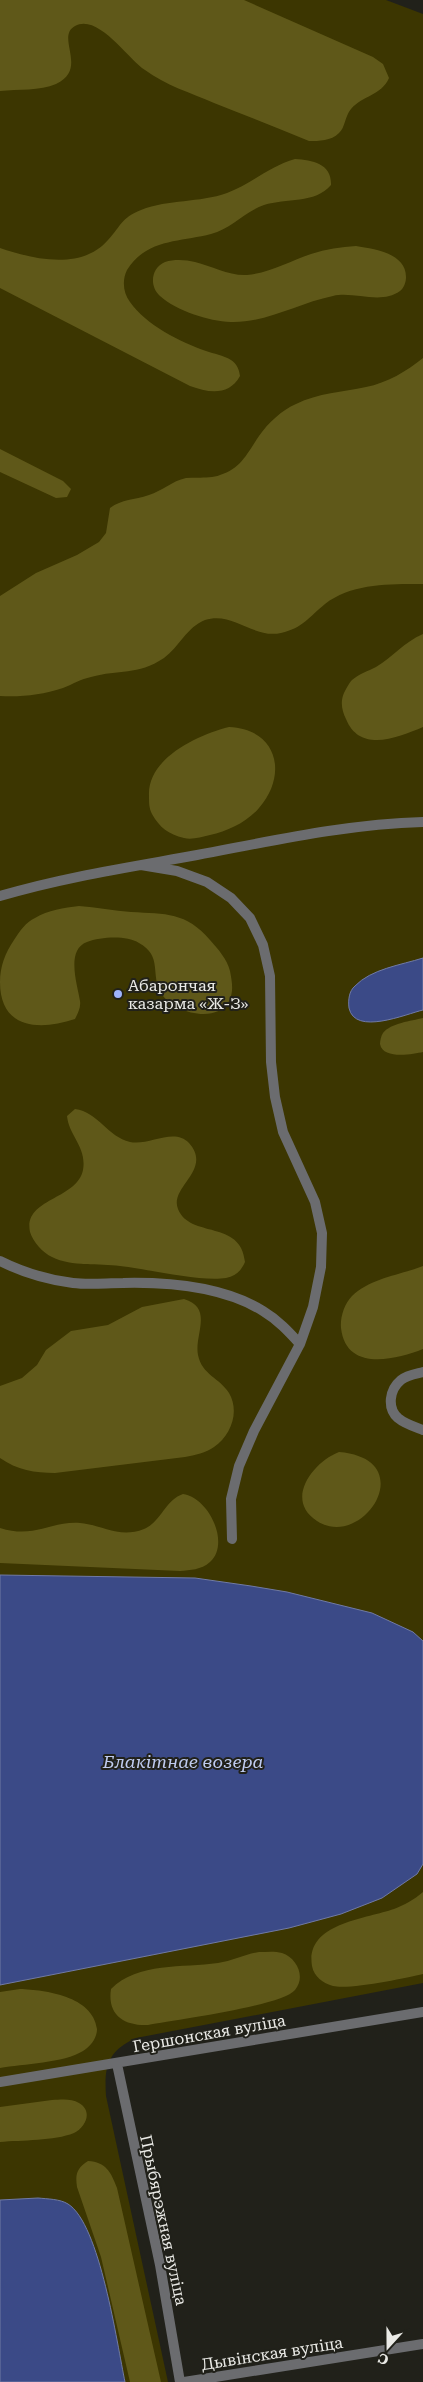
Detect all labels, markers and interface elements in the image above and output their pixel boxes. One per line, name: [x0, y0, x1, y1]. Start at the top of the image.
place label: Абарончая казарма «Ж-З»: [128, 976, 249, 1013]
marker: Абарончая казарма «Ж-З»: [112, 988, 124, 1000]
water label: Блакітнае возера: [102, 1751, 263, 1772]
street label: Гершонская вуліца: [131, 2011, 287, 2056]
street label: Прыбярэжная вуліца: [136, 2133, 191, 2307]
north arrow: [363, 2322, 413, 2372]
street label: Дывінская вуліца: [200, 2333, 345, 2374]
text: С: [376, 2350, 391, 2368]

